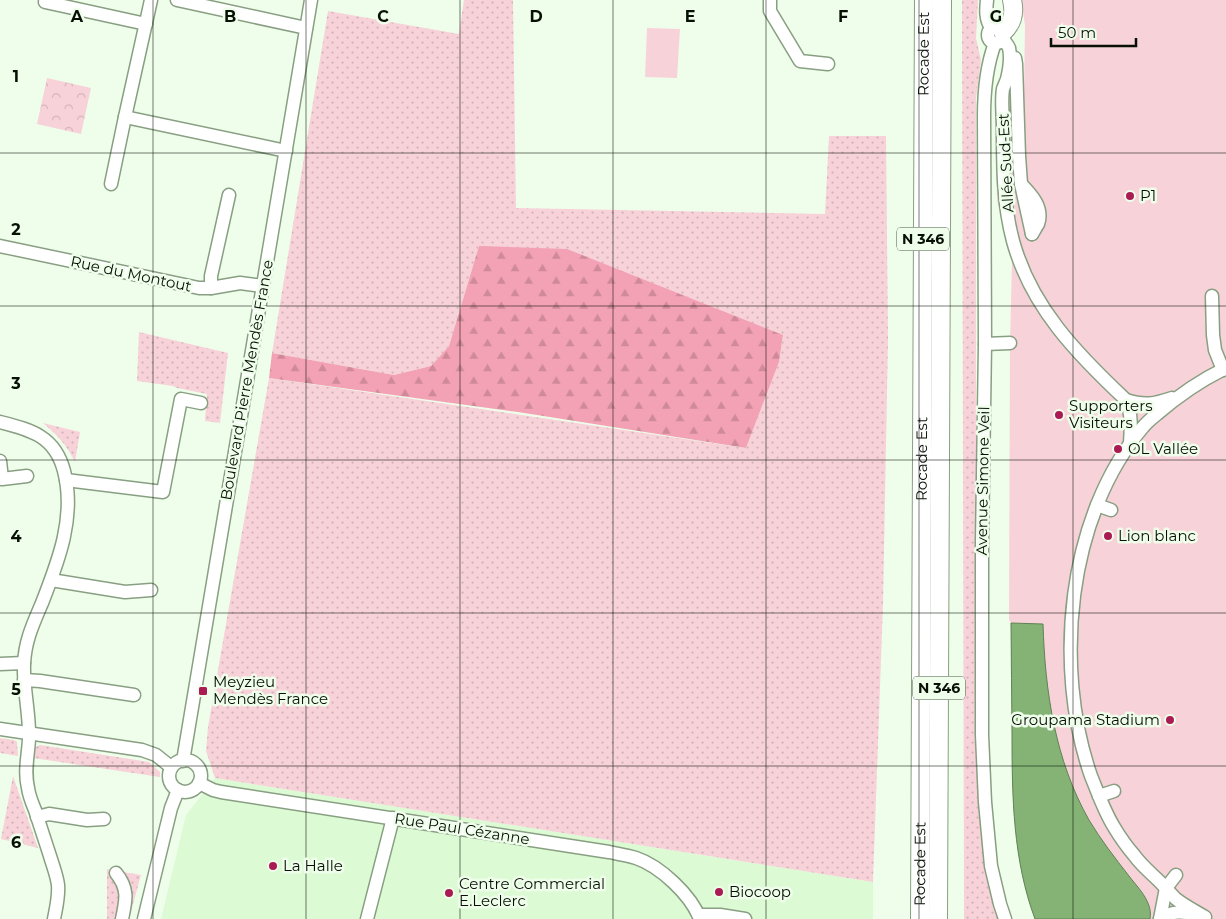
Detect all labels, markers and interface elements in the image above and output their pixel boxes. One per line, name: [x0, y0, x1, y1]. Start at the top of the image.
text: A: [70, 7, 84, 26]
text: B: [224, 7, 236, 26]
text: C: [377, 7, 389, 26]
text: D: [529, 7, 543, 26]
text: E: [685, 7, 695, 26]
text: F: [838, 7, 848, 26]
text: G: [990, 7, 1002, 26]
street label: Rocade Est: [914, 12, 933, 96]
scale bar: [1051, 15, 1136, 47]
text: 50 m: [1058, 23, 1096, 42]
text: 1: [13, 67, 19, 86]
street label: Allée Sud-Est: [993, 113, 1018, 213]
place label: P1: [1140, 186, 1156, 205]
marker: P1: [1124, 190, 1136, 202]
text: 2: [11, 220, 21, 239]
road number: N 346: [897, 228, 949, 250]
street label: Rue du Montout: [69, 251, 193, 296]
street label: Boulevard Pierre Mendès France: [216, 258, 277, 502]
text: 3: [10, 374, 21, 393]
place label: Supporters Visiteurs: [1069, 396, 1152, 432]
street label: Avenue Simone Veil: [972, 406, 993, 556]
marker: Supporters Visiteurs: [1053, 409, 1065, 421]
street label: Rocade Est: [912, 417, 931, 501]
place label: OL Vallée: [1128, 439, 1198, 458]
marker: OL Vallée: [1112, 443, 1124, 455]
place label: Lion blanc: [1118, 526, 1196, 545]
text: 4: [10, 527, 22, 546]
marker: Lion blanc: [1102, 530, 1114, 542]
place label: Meyzieu Mendès France: [213, 672, 328, 708]
road number: N 346: [913, 676, 965, 700]
text: 5: [11, 680, 21, 699]
marker: Meyzieu Mendès France: [197, 685, 209, 697]
place label: Groupama Stadium: [1011, 710, 1160, 729]
marker: Groupama Stadium: [1164, 714, 1176, 726]
street label: Rue Paul Cézanne: [393, 808, 531, 849]
street label: Rocade Est: [910, 822, 929, 906]
text: 6: [11, 833, 21, 852]
place label: La Halle: [283, 856, 343, 875]
marker: La Halle: [267, 860, 279, 872]
place label: Centre Commercial E.Leclerc: [459, 874, 605, 910]
place label: Biocoop: [729, 882, 791, 901]
marker: Biocoop: [713, 886, 725, 898]
marker: Centre Commercial E.Leclerc: [443, 887, 455, 899]

